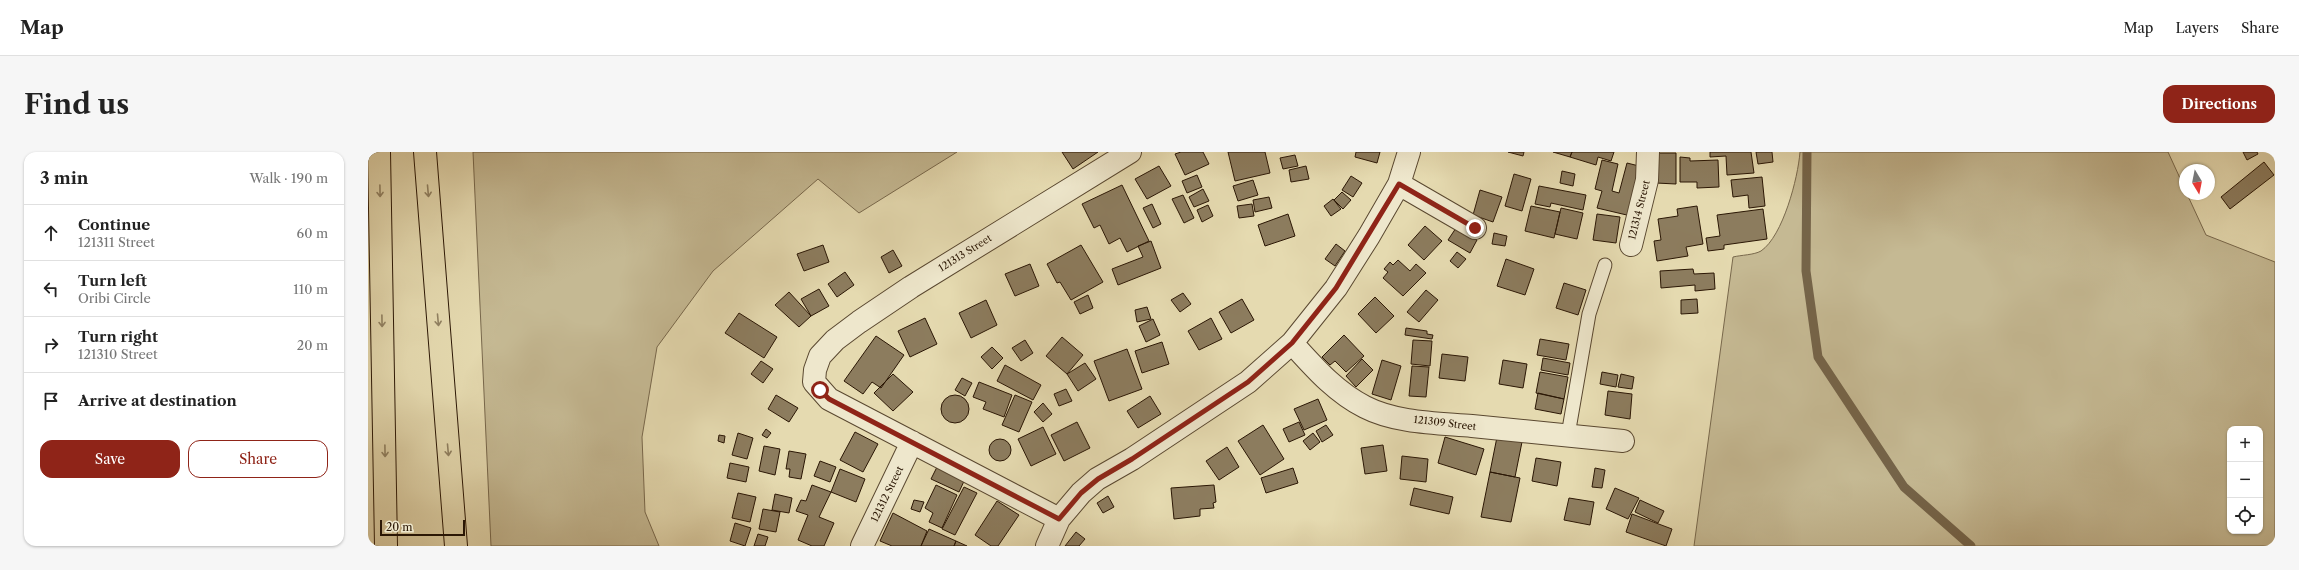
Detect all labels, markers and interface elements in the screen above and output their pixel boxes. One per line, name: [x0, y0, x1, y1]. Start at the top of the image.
text: Map: [20, 16, 64, 39]
text: Map: [2123, 19, 2153, 37]
text: Layers: [2175, 19, 2219, 37]
text: Share: [2241, 19, 2279, 37]
button: Directions: [2163, 85, 2275, 123]
text: Find us: [24, 87, 129, 121]
north arrow: [2179, 164, 2215, 200]
text: 3 min: [40, 168, 89, 188]
text: Walk · 190 m: [249, 170, 328, 186]
street label: 121314 Street: [1625, 179, 1653, 241]
one-way arrow: [376, 184, 384, 197]
one-way arrow: [424, 184, 431, 197]
text: Continue: [78, 215, 150, 234]
route end: [1466, 219, 1484, 237]
icon: ahead: [40, 222, 62, 244]
text: 60 m: [297, 225, 328, 241]
street label: 121313 Street: [936, 231, 994, 275]
text: 121311 Street: [78, 234, 155, 250]
text: Turn left: [78, 271, 147, 290]
icon: left: [40, 278, 62, 300]
text: 110 m: [293, 281, 328, 297]
text: Oribi Circle: [78, 290, 151, 306]
one-way arrow: [434, 313, 442, 326]
one-way arrow: [379, 314, 386, 327]
text: Turn right: [78, 327, 158, 346]
icon: right: [40, 334, 62, 356]
text: 20 m: [297, 337, 328, 353]
text: 121310 Street: [78, 346, 158, 362]
route start: [811, 381, 829, 399]
icon: arrive: [40, 390, 62, 412]
text: Arrive at destination: [78, 391, 237, 410]
street label: 121309 Street: [1413, 413, 1477, 433]
map controls: [2227, 426, 2263, 534]
button: +: [2227, 426, 2263, 462]
button: Save: [40, 440, 180, 478]
button: Share: [188, 440, 328, 478]
one-way arrow: [445, 443, 452, 456]
one-way arrow: [381, 444, 389, 457]
button: −: [2227, 462, 2263, 498]
street label: 121312 Street: [868, 463, 906, 524]
button: locate: [2227, 498, 2263, 534]
scale bar: [380, 518, 465, 537]
text: 20 m: [386, 520, 412, 534]

